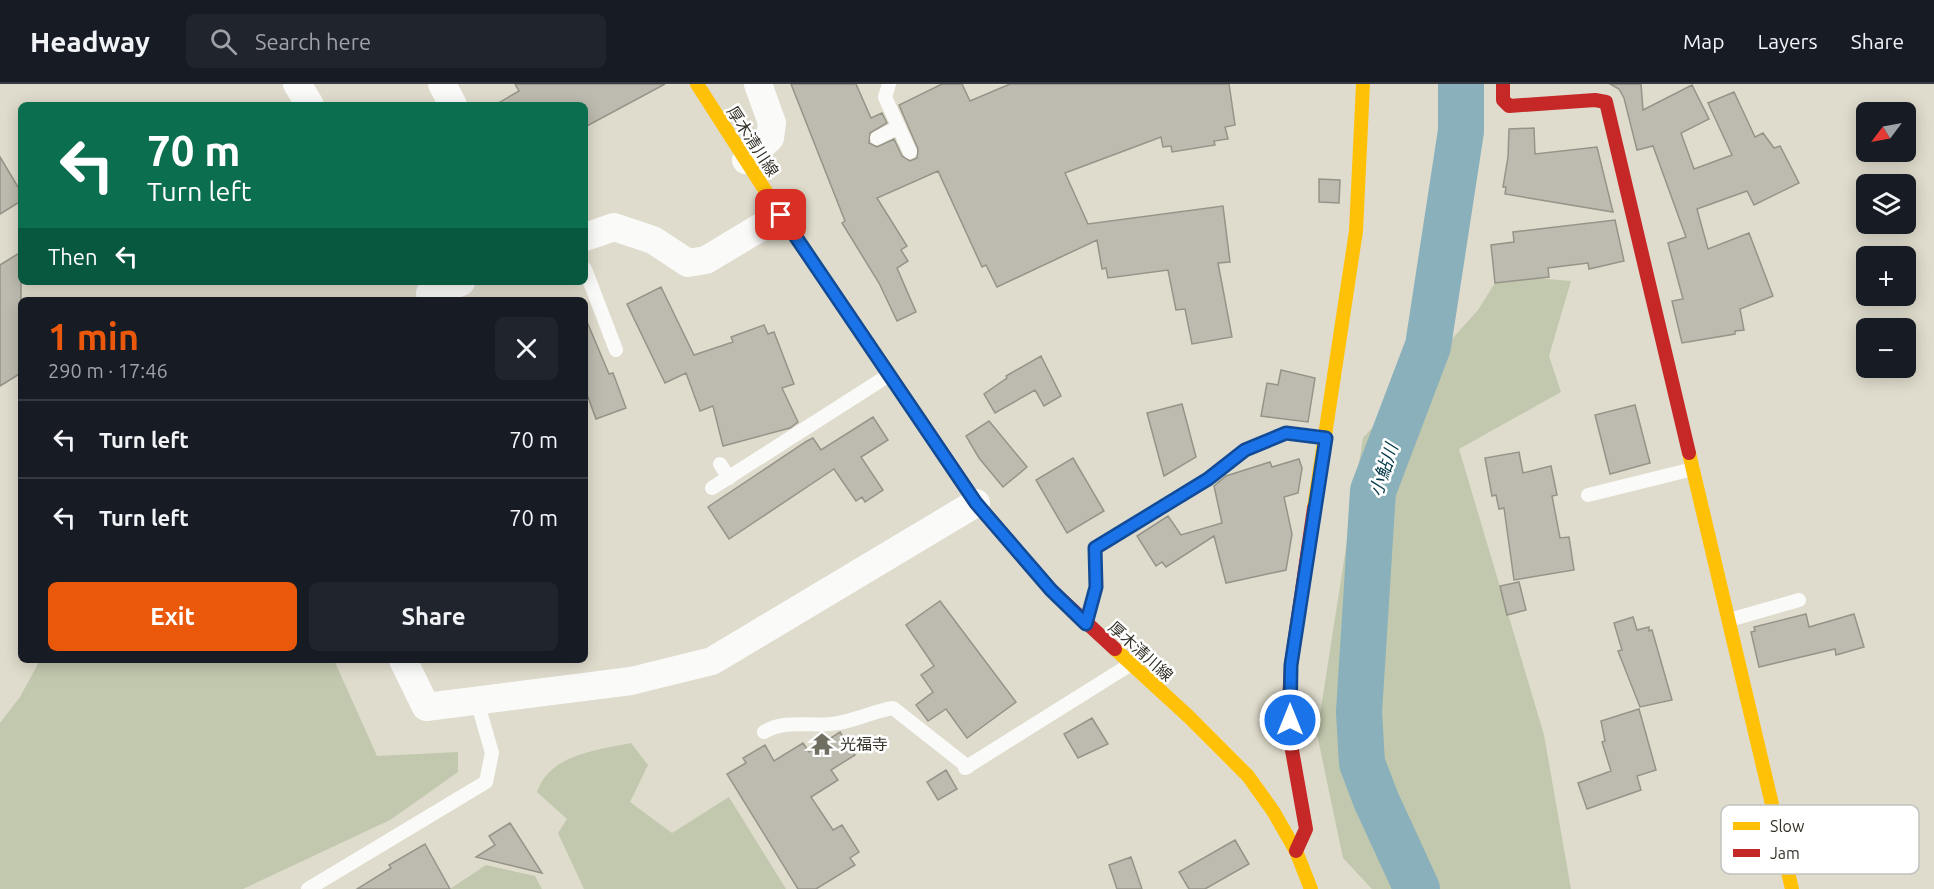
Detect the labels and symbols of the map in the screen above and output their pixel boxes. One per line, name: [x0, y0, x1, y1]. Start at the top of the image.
north arrow: [1856, 102, 1916, 162]
street label: 厚木清川線: [724, 103, 782, 179]
pin: [755, 189, 806, 240]
water label: 小鮎川: [1365, 439, 1401, 499]
street label: 厚木清川線: [1105, 618, 1177, 684]
position arrow: [1258, 688, 1322, 752]
temple icon: 光福寺: [809, 731, 835, 757]
place label: 光福寺: [840, 735, 888, 753]
legend: [1721, 805, 1919, 874]
text: Slow: [1770, 817, 1805, 835]
text: Jam: [1770, 844, 1800, 862]

